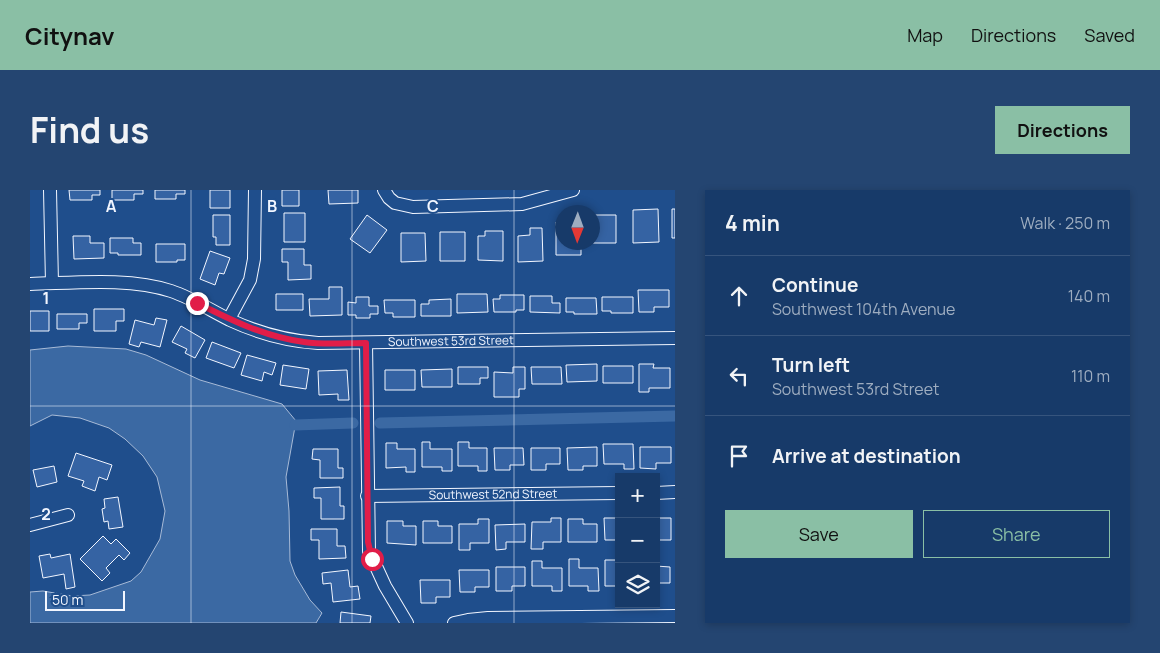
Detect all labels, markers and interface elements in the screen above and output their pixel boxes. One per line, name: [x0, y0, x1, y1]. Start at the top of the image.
text: Citynav: [25, 19, 115, 52]
text: Map: [907, 23, 943, 47]
text: Directions: [971, 23, 1056, 47]
text: Saved: [1084, 23, 1135, 47]
text: Find us: [30, 106, 149, 154]
button: Directions: [995, 106, 1130, 154]
text: A: [106, 195, 117, 217]
text: B: [267, 195, 277, 217]
text: C: [427, 195, 439, 217]
north arrow: [555, 205, 600, 250]
text: 4 min: [725, 209, 780, 237]
text: Walk · 250 m: [1020, 212, 1110, 234]
text: Continue: [772, 272, 858, 298]
icon: ahead: [725, 282, 753, 310]
text: 140 m: [1068, 285, 1110, 307]
text: 1: [42, 287, 50, 309]
route end: [186, 292, 209, 315]
text: Southwest 104th Avenue: [772, 298, 955, 320]
street label: Southwest 53rd Street: [388, 331, 514, 350]
text: Turn left: [772, 352, 850, 378]
icon: left: [725, 362, 753, 390]
text: 110 m: [1071, 365, 1110, 387]
text: Southwest 53rd Street: [772, 378, 939, 400]
icon: arrive: [725, 442, 753, 470]
text: Arrive at destination: [772, 443, 961, 469]
map controls: [615, 473, 660, 608]
button: +: [615, 473, 660, 518]
street label: Southwest 52nd Street: [429, 485, 558, 503]
text: 2: [41, 503, 51, 525]
button: Save: [725, 510, 913, 558]
button: Share: [923, 510, 1110, 558]
button: −: [615, 518, 660, 563]
route start: [361, 548, 384, 571]
button: layers: [615, 563, 660, 608]
scale bar: [45, 588, 125, 611]
text: 50 m: [52, 590, 83, 609]

